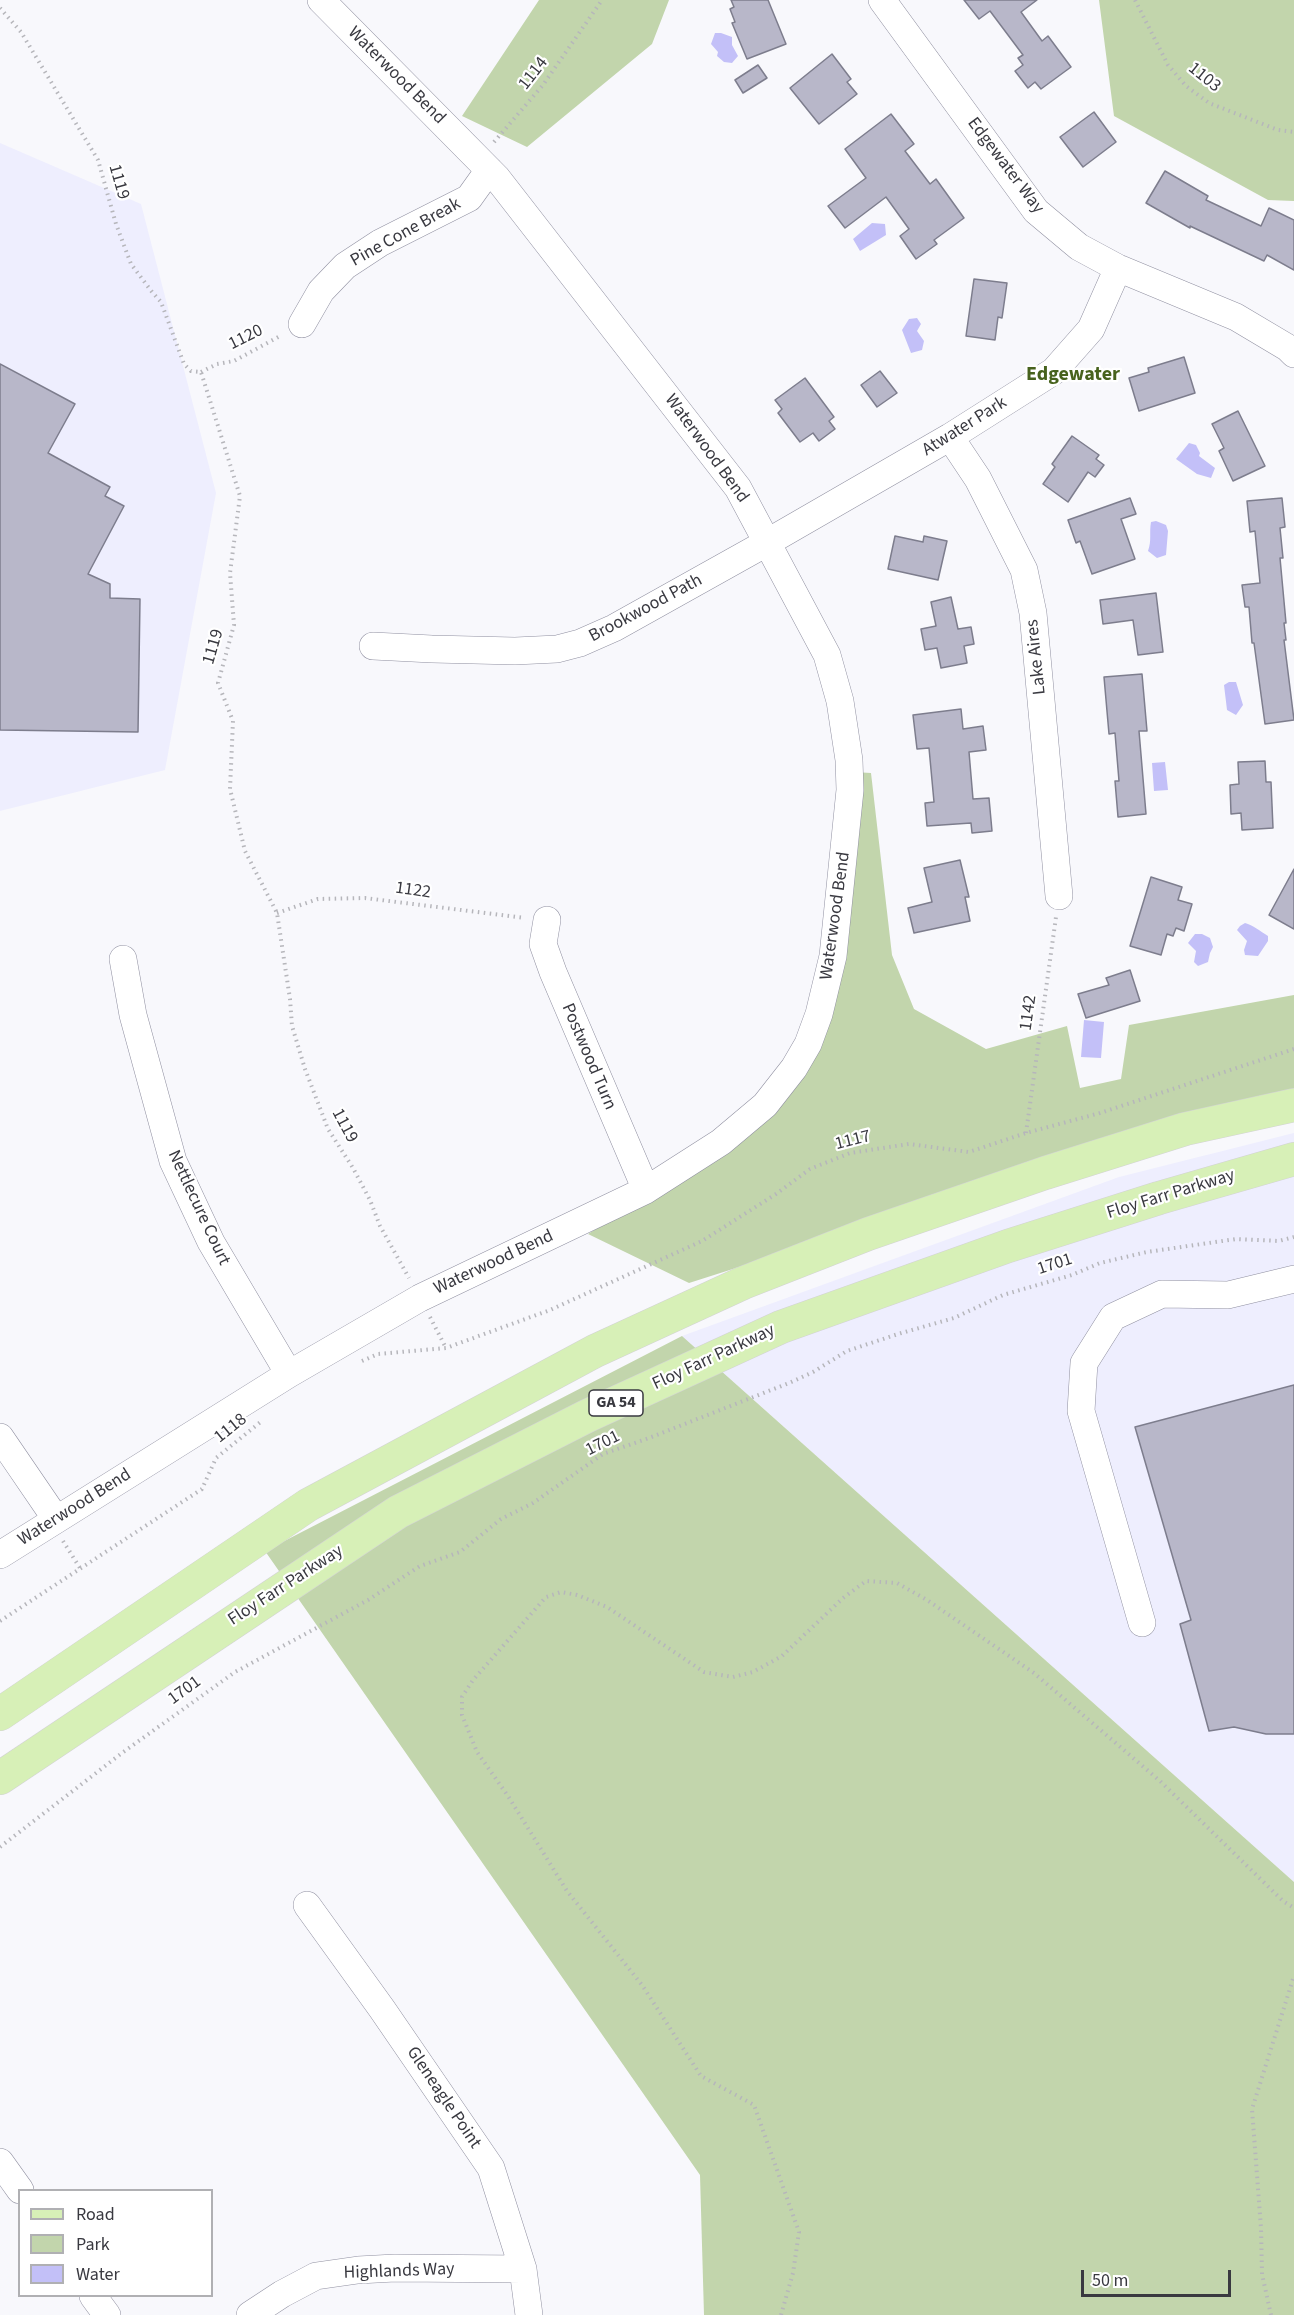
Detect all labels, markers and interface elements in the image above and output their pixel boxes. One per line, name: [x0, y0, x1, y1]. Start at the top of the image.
street label: Waterwood Bend: [343, 23, 449, 129]
street label: 1114: [514, 53, 554, 95]
street label: 1103: [1183, 58, 1225, 98]
street label: Edgewater Way: [962, 114, 1048, 218]
street label: 1119: [103, 162, 133, 202]
street label: Pine Cone Break: [347, 194, 465, 272]
street label: 1120: [225, 320, 267, 356]
district label: Edgewater: [1026, 364, 1120, 388]
street label: Waterwood Bend: [659, 390, 753, 508]
street label: Atwater Park: [919, 393, 1011, 461]
street label: Brookwood Path: [586, 570, 706, 648]
street label: Lake Aires: [1022, 618, 1052, 696]
street label: 1119: [199, 627, 229, 667]
street label: Waterwood Bend: [816, 850, 856, 982]
street label: 1122: [394, 878, 432, 904]
street label: 1142: [1016, 994, 1042, 1032]
street label: Postwood Turn: [556, 1001, 620, 1113]
street label: 1119: [326, 1105, 362, 1147]
street label: 1117: [833, 1126, 873, 1156]
street label: Nettlecure Court: [162, 1147, 234, 1269]
street label: Floy Farr Parkway: [1104, 1165, 1238, 1225]
street label: Waterwood Bend: [431, 1226, 557, 1300]
street label: 1701: [1035, 1249, 1075, 1281]
street label: Floy Farr Parkway: [649, 1320, 779, 1396]
road number: GA 54: [589, 1390, 643, 1416]
street label: 1118: [210, 1409, 252, 1449]
street label: 1701: [582, 1426, 624, 1462]
street label: Waterwood Bend: [14, 1465, 136, 1551]
street label: Floy Farr Parkway: [225, 1541, 347, 1631]
street label: 1701: [164, 1672, 206, 1710]
street label: Gleneagle Point: [401, 2043, 485, 2153]
legend: [18, 2189, 213, 2297]
text: Road: [76, 2202, 115, 2227]
text: Park: [76, 2232, 110, 2257]
scale bar: [1084, 2258, 1234, 2296]
street label: Highlands Way: [343, 2259, 455, 2285]
text: Water: [76, 2262, 120, 2287]
text: 50 m: [1092, 2268, 1128, 2293]

